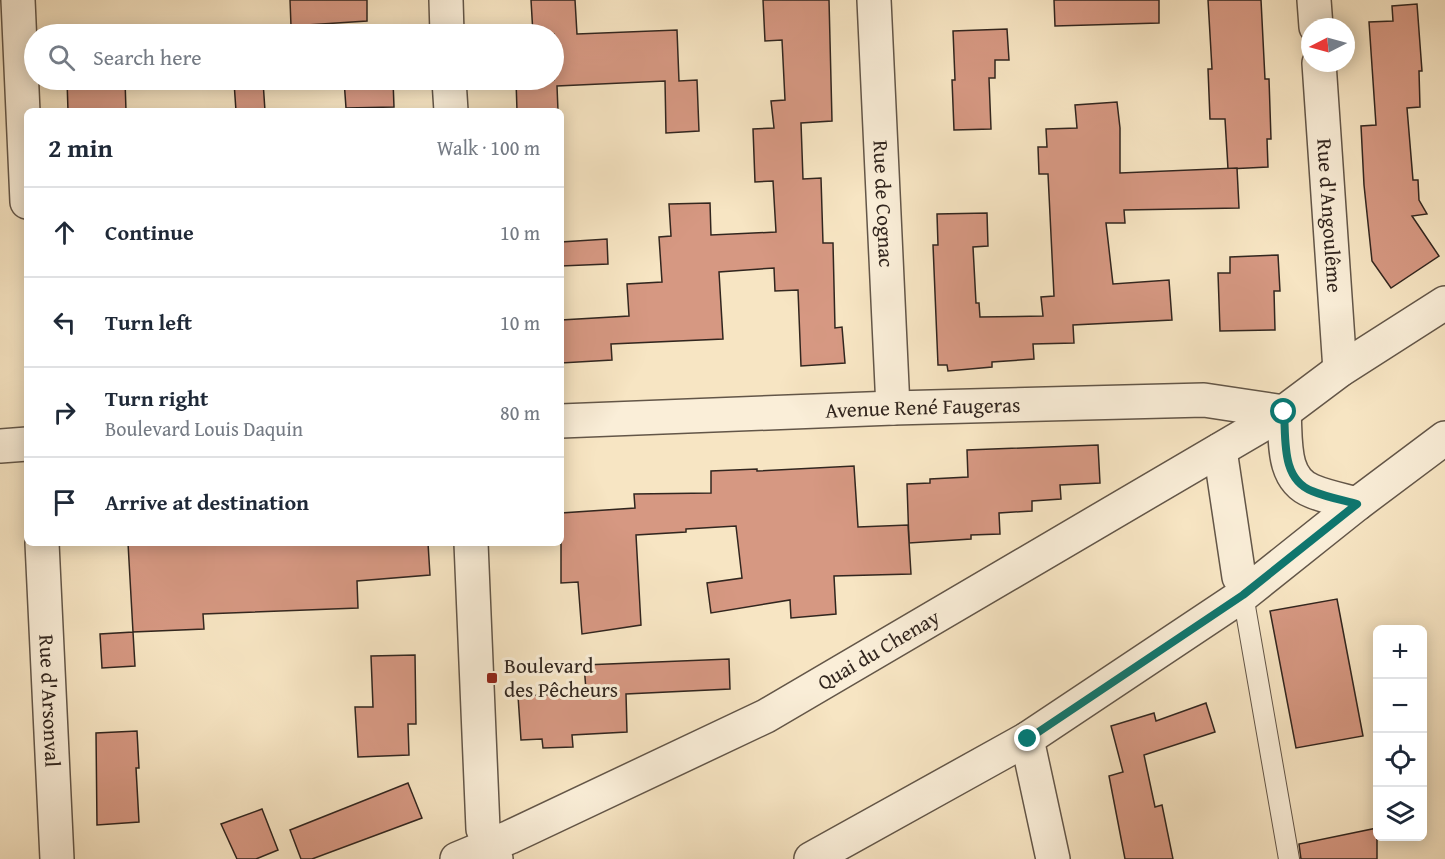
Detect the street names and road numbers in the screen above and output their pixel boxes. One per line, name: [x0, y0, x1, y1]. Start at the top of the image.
street label: Rue d'Angoulême: [1309, 138, 1351, 294]
street label: Rue de Cognac: [866, 139, 902, 268]
street label: Avenue René Faugeras: [825, 389, 1021, 426]
street label: Quai du Chenay: [811, 601, 946, 698]
street label: Rue d'Arsonval: [31, 634, 69, 768]

